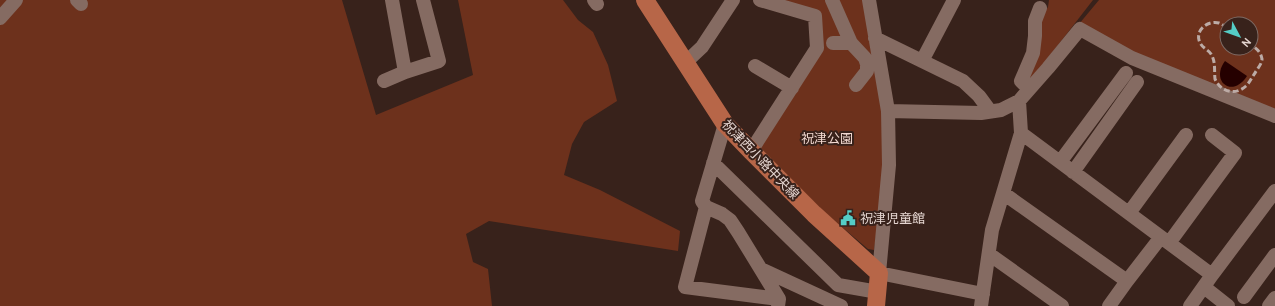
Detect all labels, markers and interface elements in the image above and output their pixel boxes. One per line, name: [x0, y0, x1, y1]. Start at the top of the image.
north arrow: [1219, 16, 1259, 56]
text: N: [1239, 35, 1254, 50]
street label: 祝津西小路中央線: [719, 116, 803, 202]
park label: 祝津公園: [801, 130, 853, 146]
public building icon: 祝津児童館: [839, 209, 857, 227]
place label: 祝津児童館: [860, 210, 925, 226]

